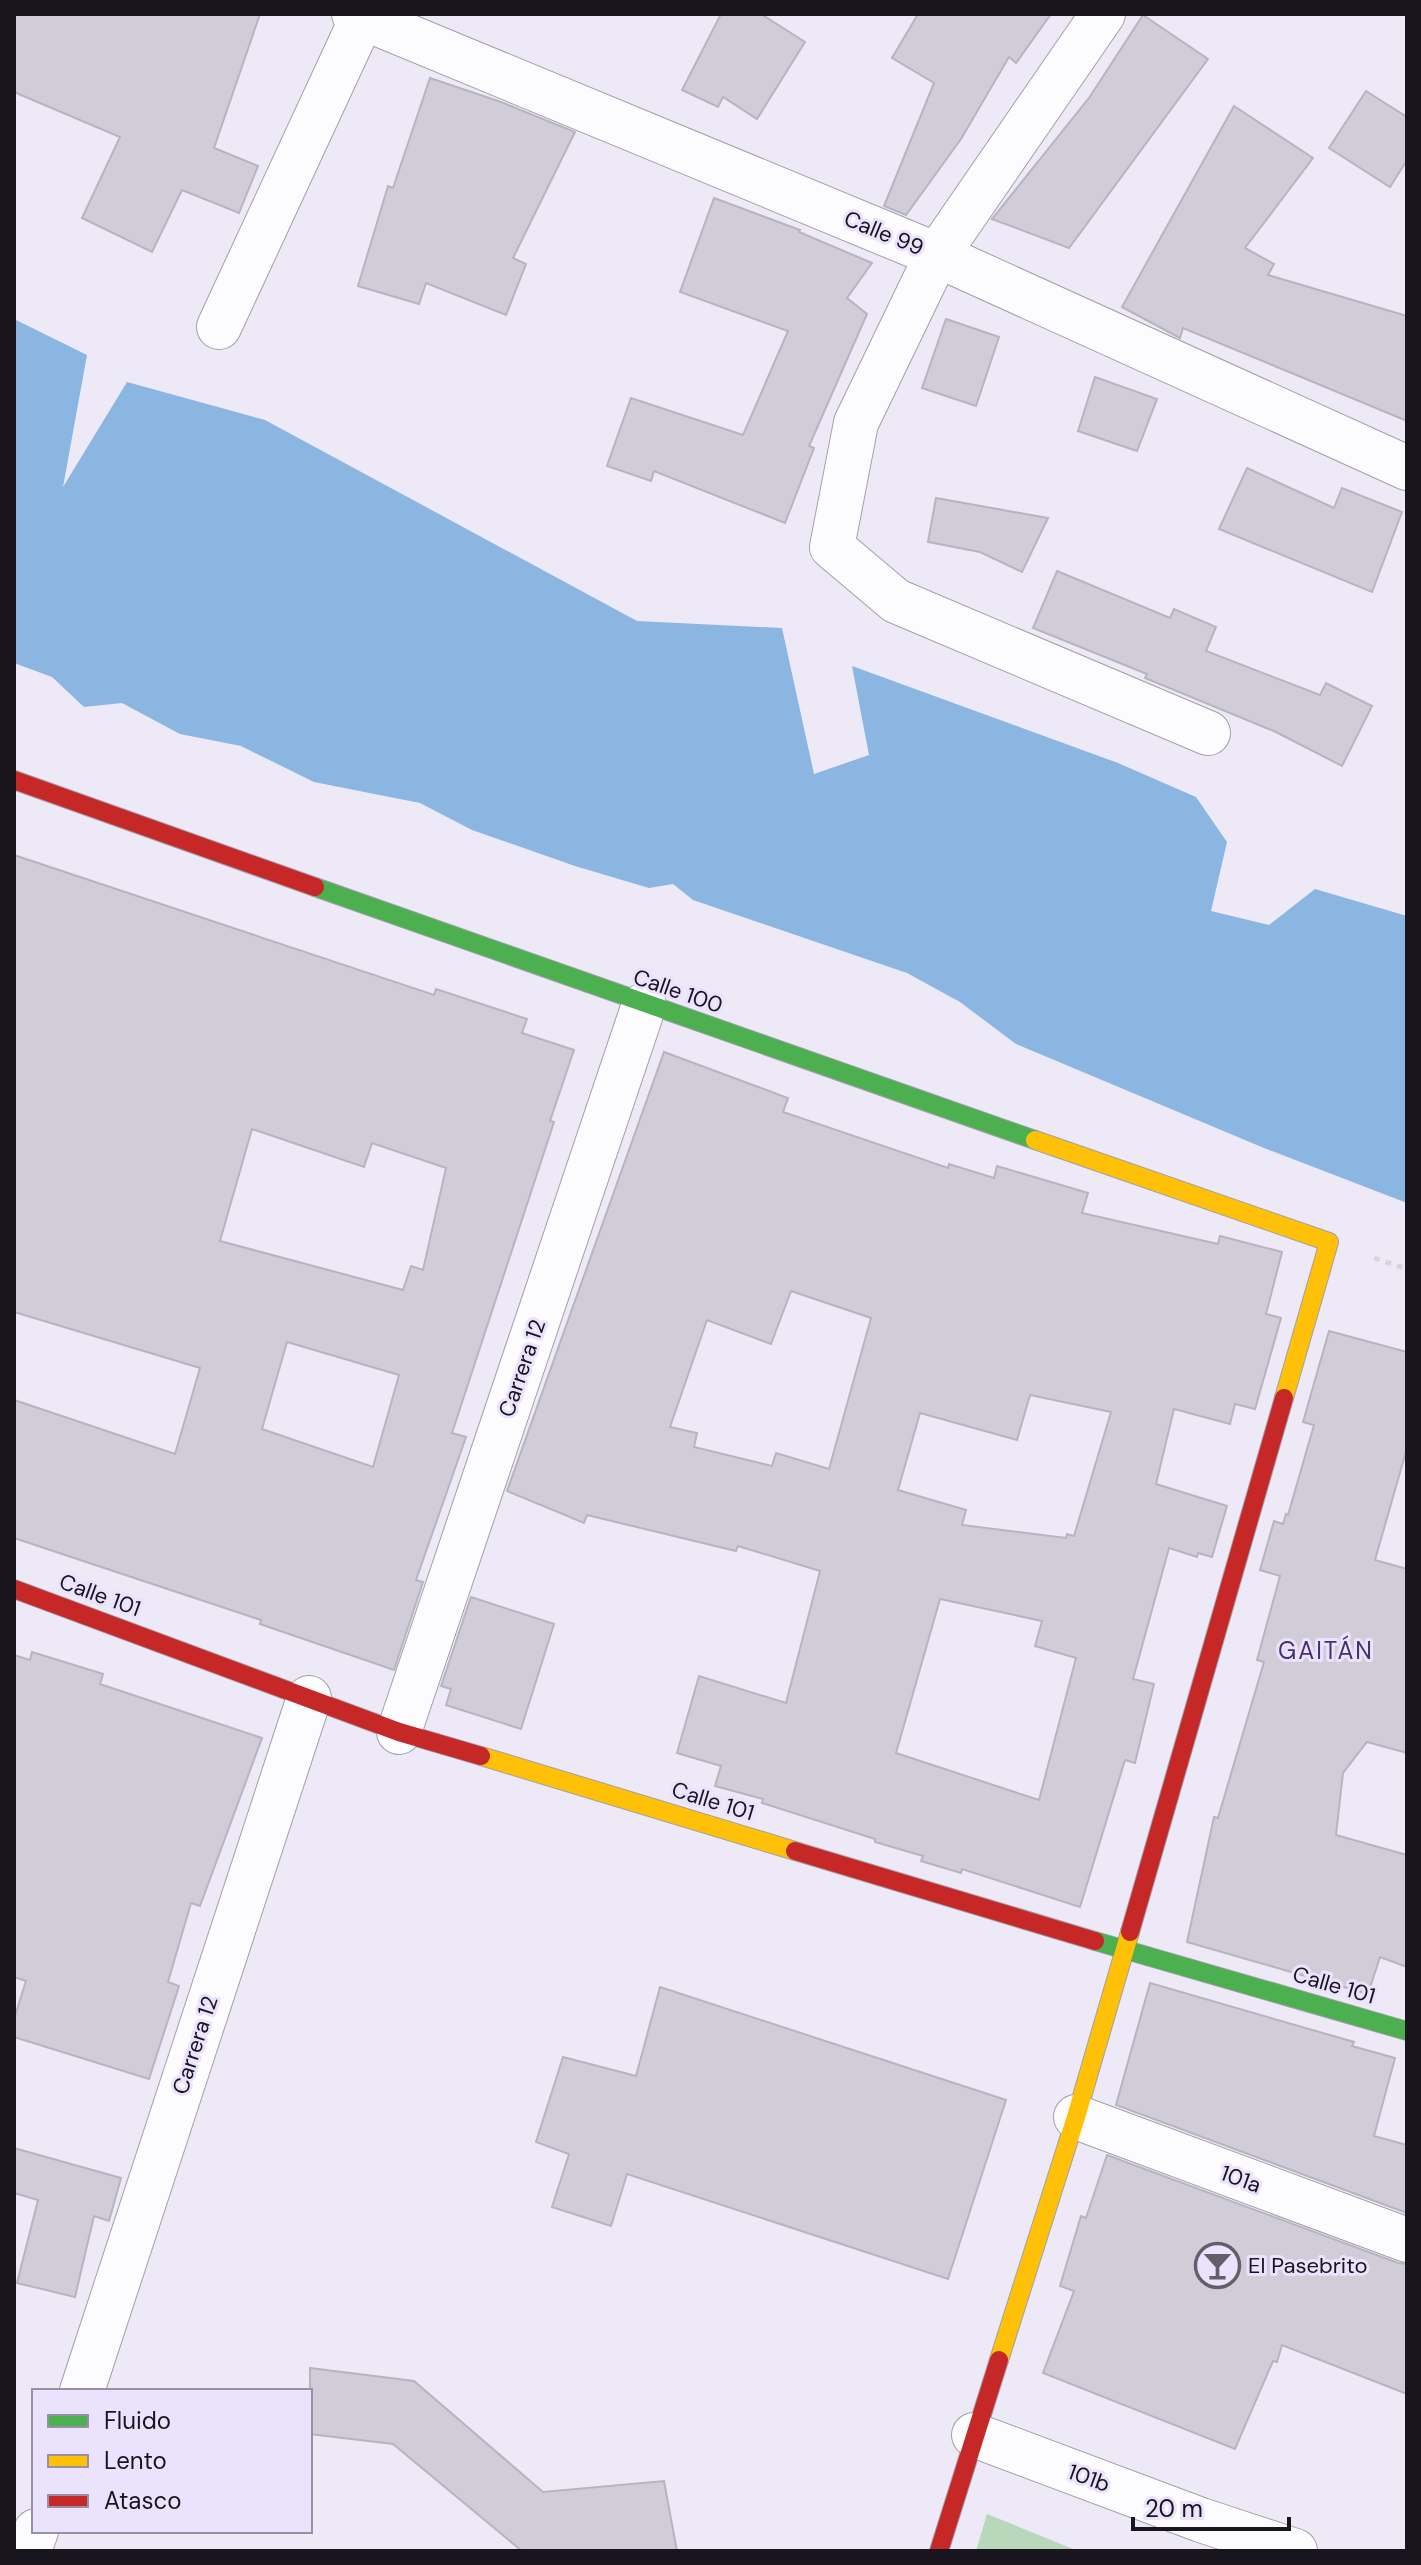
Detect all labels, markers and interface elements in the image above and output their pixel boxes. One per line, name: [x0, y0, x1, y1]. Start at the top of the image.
street label: Calle 99: [840, 204, 928, 262]
street label: Calle 100: [629, 962, 727, 1020]
street label: Carrera 12: [492, 1315, 552, 1421]
street label: Calle 101: [55, 1567, 145, 1623]
district label: GAITÁN: [1278, 1635, 1374, 1666]
street label: Calle 101: [668, 1775, 758, 1827]
street label: Calle 101: [1289, 1959, 1379, 2011]
street label: Carrera 12: [166, 1992, 224, 2098]
street label: 101a: [1217, 2158, 1265, 2200]
bar icon: El Pasebrito: [1193, 2241, 1241, 2289]
place label: El Pasebrito: [1248, 2251, 1368, 2280]
legend: [32, 2389, 312, 2533]
text: Fluido: [104, 2405, 171, 2436]
text: Lento: [104, 2445, 167, 2476]
street label: 101b: [1064, 2457, 1114, 2499]
scale bar: [1133, 2481, 1289, 2531]
text: Atasco: [104, 2485, 181, 2516]
text: 20 m: [1145, 2493, 1203, 2524]

